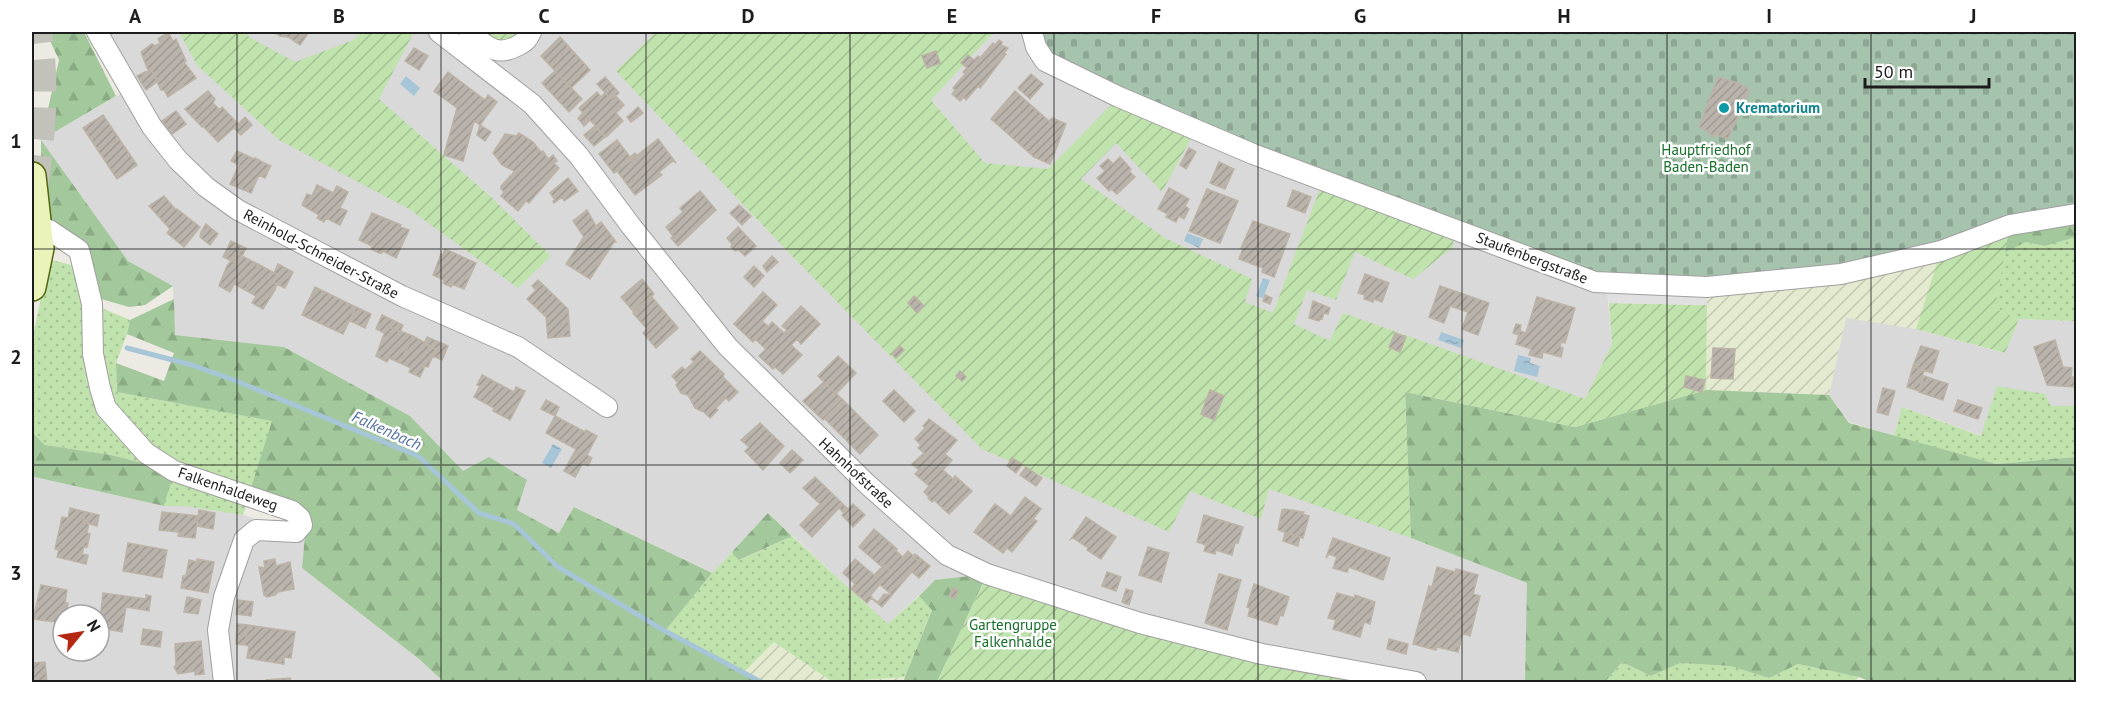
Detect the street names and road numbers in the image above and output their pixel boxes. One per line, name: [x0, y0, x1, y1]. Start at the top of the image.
street label: Reinhold-Schneider-Straße: [240, 205, 402, 303]
street label: Staufenbergstraße: [1474, 227, 1591, 288]
street label: Hahnhofstraße: [815, 433, 898, 512]
street label: Falkenhaldeweg: [176, 463, 281, 514]

